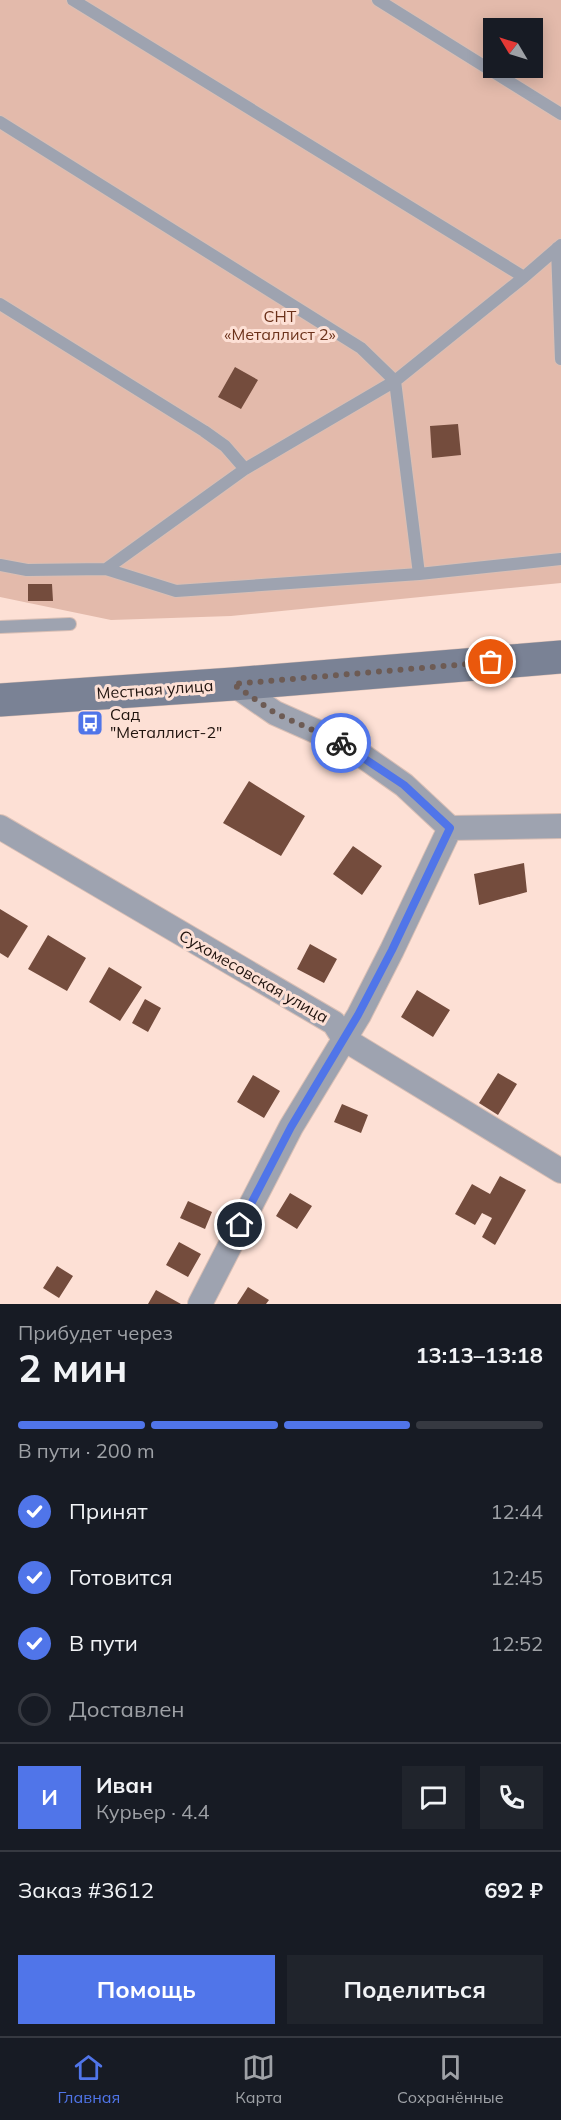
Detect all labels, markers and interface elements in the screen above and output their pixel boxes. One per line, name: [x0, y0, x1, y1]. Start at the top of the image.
north arrow: [483, 18, 543, 78]
map controls: [483, 18, 543, 78]
park label: СНТ «Металлист 2»: [224, 306, 336, 344]
pin: [465, 636, 516, 687]
icon: bag: [474, 645, 507, 678]
street label: Местная улица: [96, 675, 214, 703]
place label: Сад "Металлист-2": [110, 704, 222, 742]
bus stop icon: Сад "Металлист-2": [75, 708, 105, 738]
courier: [311, 713, 371, 773]
icon: bike: [325, 727, 358, 760]
street label: Сухомесовская улица: [176, 925, 332, 1027]
pin: [214, 1199, 265, 1250]
icon: home: [223, 1208, 256, 1241]
text: Прибудет через: [18, 1320, 173, 1345]
text: 13:13–13:18: [415, 1341, 543, 1369]
text: 2 мин: [18, 1343, 127, 1392]
text: В пути · 200 m: [18, 1438, 154, 1463]
icon: check: [18, 1495, 51, 1528]
text: Принят: [69, 1497, 148, 1525]
text: 12:44: [490, 1499, 543, 1524]
icon: check: [18, 1561, 51, 1594]
text: Готовится: [69, 1563, 173, 1591]
text: 12:45: [490, 1565, 543, 1590]
icon: check: [18, 1627, 51, 1660]
text: В пути: [69, 1629, 138, 1657]
text: 12:52: [490, 1631, 543, 1656]
text: Доставлен: [69, 1695, 185, 1723]
button: chat: [402, 1766, 465, 1829]
button: phone: [480, 1766, 543, 1829]
text: Иван: [96, 1771, 153, 1799]
text: И: [41, 1783, 58, 1811]
text: Курьер · 4.4: [96, 1799, 210, 1824]
text: Заказ #3612: [18, 1876, 154, 1904]
text: 692 ₽: [484, 1876, 543, 1904]
button: Помощь: [18, 1955, 275, 2024]
button: Поделиться: [287, 1955, 543, 2024]
tab: Главная: [57, 2051, 120, 2107]
tab: Карта: [235, 2051, 282, 2107]
tab: Сохранённые: [397, 2051, 504, 2107]

